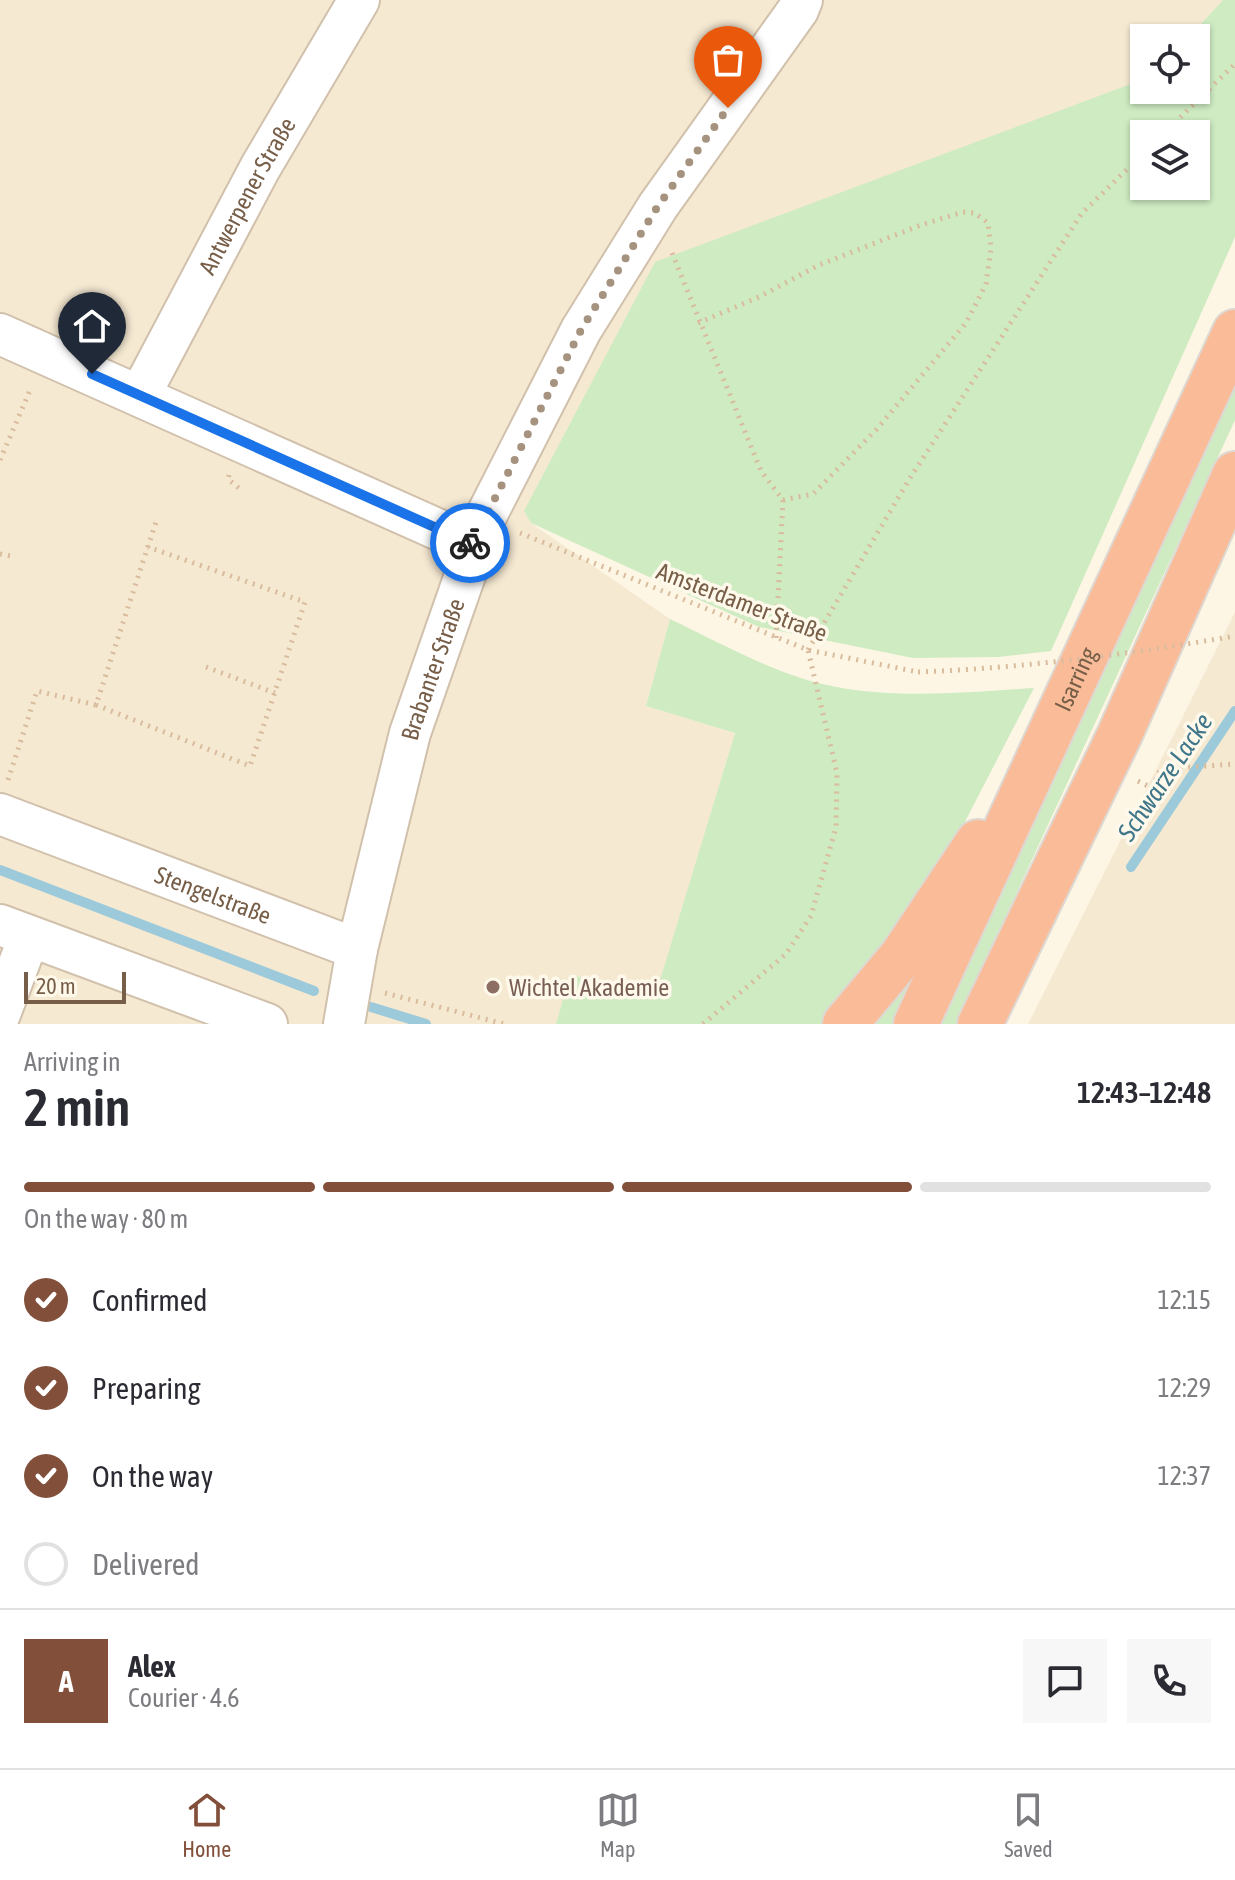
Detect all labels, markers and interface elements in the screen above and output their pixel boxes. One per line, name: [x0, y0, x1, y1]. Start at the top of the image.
map controls: [1130, 24, 1210, 200]
button: locate: [1130, 24, 1210, 104]
pin: [694, 26, 762, 108]
icon: bag: [706, 38, 750, 82]
street label: Antwerpener Straße: [193, 112, 300, 279]
button: layers: [1130, 120, 1210, 200]
pin: [58, 292, 126, 374]
icon: home: [70, 304, 114, 348]
courier: [430, 503, 510, 583]
icon: bike: [448, 521, 492, 565]
street label: Amsterdamer Straße: [653, 557, 831, 647]
street label: Brabanter Straße: [395, 595, 469, 743]
street label: Isarring: [1049, 642, 1102, 715]
water label: Schwarze Lacke: [1111, 708, 1219, 847]
street label: Stengelstraße: [152, 860, 275, 929]
scale bar: [24, 968, 126, 1004]
text: 20 m: [36, 973, 76, 999]
place label: Wichtel Akademie: [509, 974, 669, 1001]
marker: Wichtel Akademie: [484, 978, 502, 996]
text: Arriving in: [24, 1047, 121, 1077]
text: 12:43–12:48: [1077, 1075, 1211, 1109]
text: 2 min: [24, 1077, 130, 1137]
text: On the way · 80 m: [24, 1204, 188, 1234]
icon: check: [24, 1278, 68, 1322]
text: Confirmed: [92, 1283, 207, 1317]
text: 12:15: [1157, 1285, 1211, 1315]
icon: check: [24, 1366, 68, 1410]
text: Preparing: [92, 1371, 201, 1405]
text: 12:29: [1157, 1373, 1211, 1403]
icon: check: [24, 1454, 68, 1498]
text: On the way: [92, 1459, 213, 1493]
text: 12:37: [1157, 1461, 1211, 1491]
text: Delivered: [92, 1547, 200, 1581]
button: chat: [1023, 1639, 1107, 1723]
button: phone: [1127, 1639, 1211, 1723]
text: Alex: [128, 1649, 176, 1683]
text: A: [59, 1664, 73, 1698]
text: Courier · 4.6: [128, 1683, 239, 1713]
tab: Home: [182, 1788, 231, 1862]
tab: Map: [596, 1788, 640, 1862]
tab: Saved: [1004, 1788, 1053, 1862]

